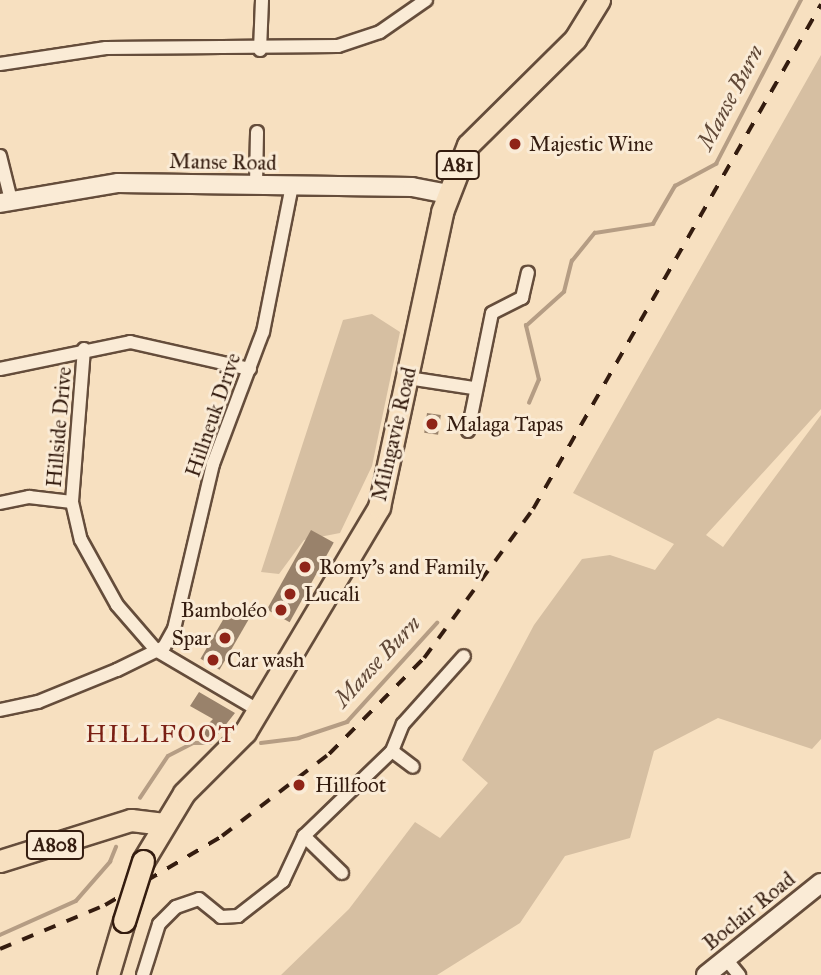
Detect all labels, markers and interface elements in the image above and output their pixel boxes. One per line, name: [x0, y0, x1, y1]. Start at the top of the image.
water label: Manse Burn: [691, 40, 769, 154]
place label: Majestic Wine: [529, 131, 653, 157]
marker: Majestic Wine: [507, 136, 523, 152]
street label: Manse Road: [169, 148, 277, 176]
road number: A81: [435, 150, 481, 181]
street label: Hillneuk Drive: [180, 350, 246, 480]
street label: Milngavie Road: [366, 365, 422, 503]
street label: Hillside Drive: [41, 366, 77, 488]
place label: Malaga Tapas: [446, 411, 563, 437]
marker: Malaga Tapas: [424, 416, 440, 432]
place label: Romy's and Family: [319, 554, 485, 580]
marker: Romy's and Family: [297, 559, 313, 575]
place label: Lucali: [304, 581, 360, 607]
marker: Lucali: [282, 586, 298, 602]
place label: Bamboléo: [181, 597, 267, 623]
marker: Bamboléo: [273, 602, 289, 618]
water label: Manse Burn: [328, 610, 426, 712]
place label: Spar: [172, 625, 211, 651]
marker: Spar: [217, 630, 233, 646]
place label: Car wash: [227, 647, 304, 673]
marker: Car wash: [205, 652, 221, 668]
district label: HILLFOOT: [86, 721, 236, 749]
place label: Hillfoot: [315, 772, 386, 798]
marker: Hillfoot: [289, 775, 309, 795]
road number: A808: [25, 830, 85, 860]
street label: Boclair Road: [698, 866, 800, 956]

